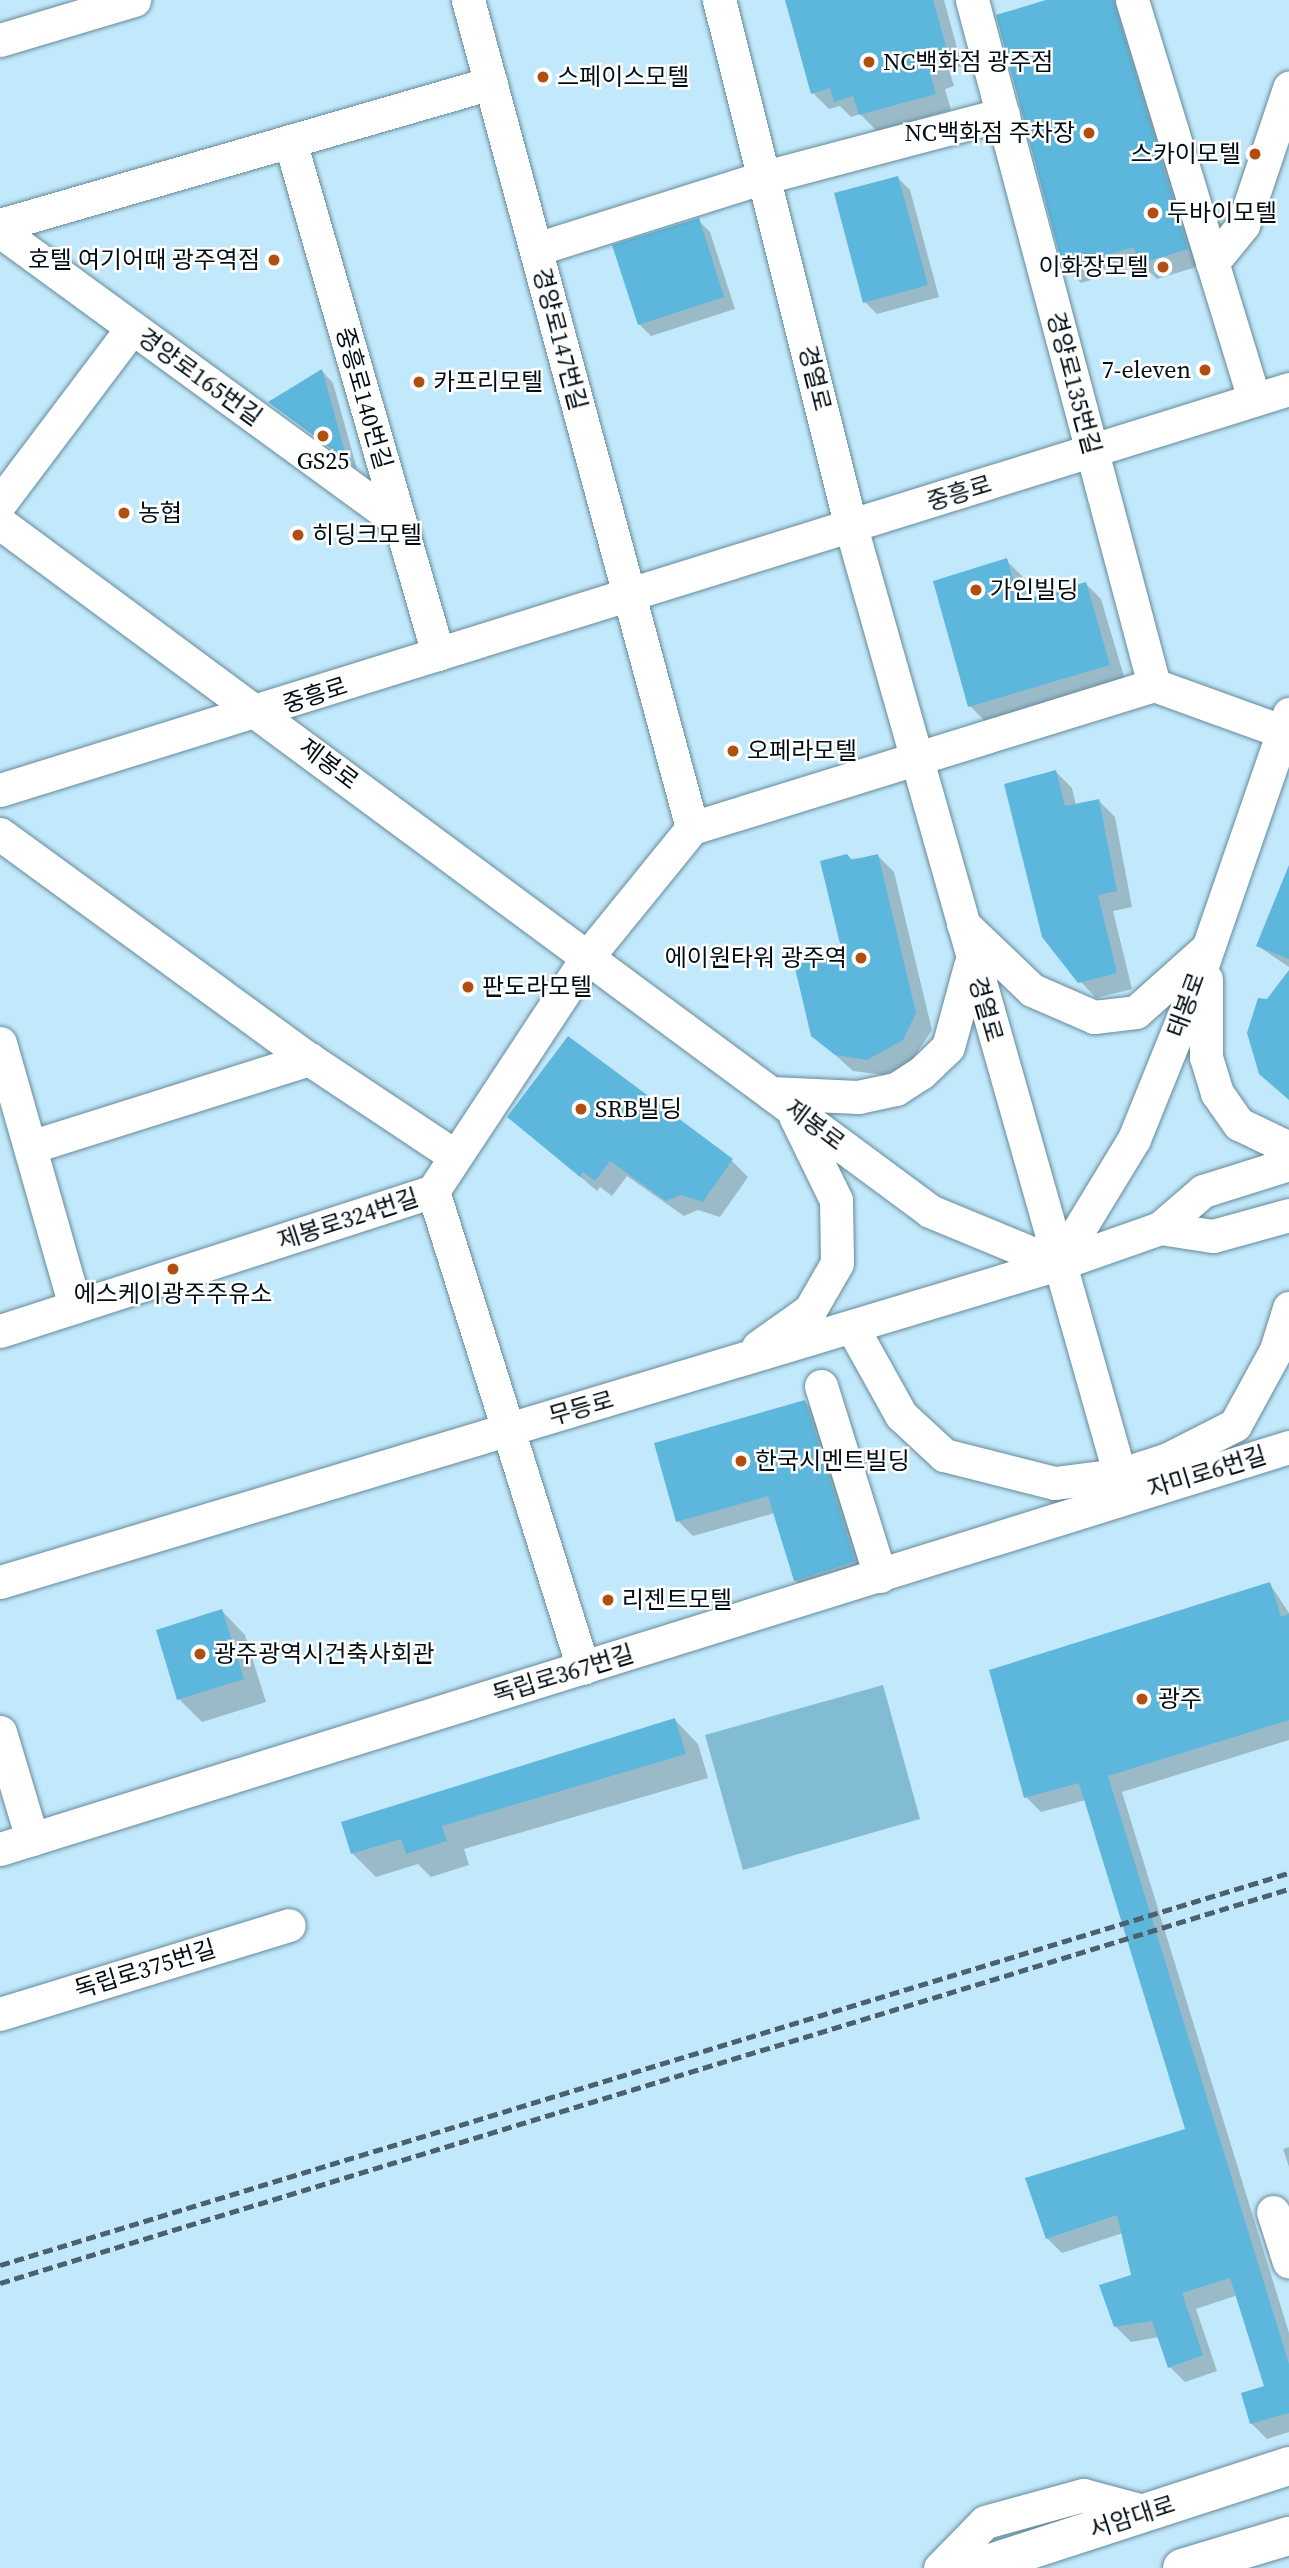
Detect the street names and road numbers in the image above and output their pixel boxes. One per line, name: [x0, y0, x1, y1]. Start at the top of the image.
street label: 경양로147번길: [527, 265, 593, 413]
street label: 경양로135번길: [1041, 309, 1107, 457]
street label: 경양로165번길: [132, 322, 268, 432]
street label: 중흥로140번길: [330, 324, 398, 472]
street label: 경열로: [793, 342, 837, 414]
street label: 중흥로: [923, 470, 995, 516]
street label: 중흥로: [279, 671, 351, 719]
street label: 제봉로: [294, 733, 364, 795]
street label: 태봉로: [1161, 969, 1211, 1041]
street label: 경열로: [963, 973, 1009, 1045]
street label: 제봉로: [780, 1094, 850, 1156]
street label: 제봉로324번길: [274, 1183, 422, 1255]
street label: 무등로: [545, 1385, 617, 1431]
street label: 자미로6번길: [1144, 1440, 1270, 1504]
street label: 독립로367번길: [489, 1639, 637, 1709]
street label: 독립로375번길: [71, 1934, 219, 2004]
street label: 서암대로: [1086, 2490, 1178, 2544]

